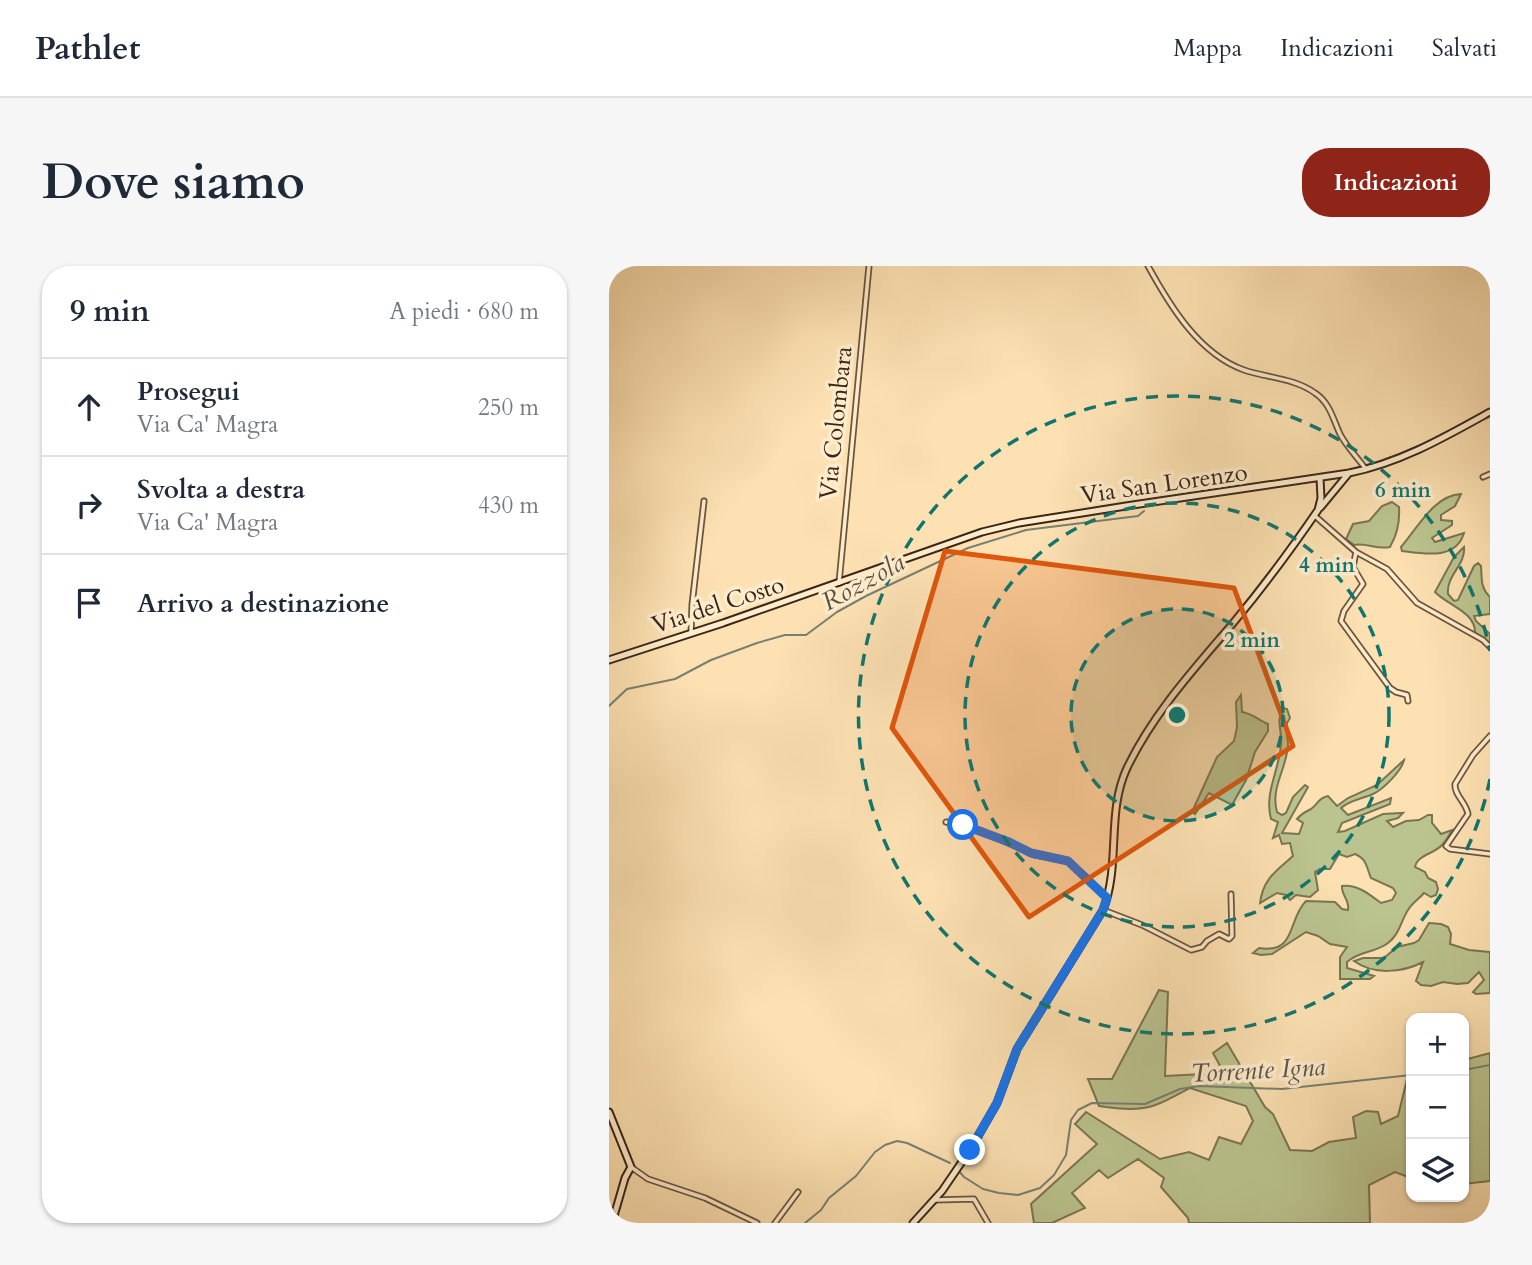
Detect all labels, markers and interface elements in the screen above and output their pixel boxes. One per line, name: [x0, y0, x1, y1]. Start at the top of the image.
text: Pathlet: [35, 26, 140, 71]
text: Mappa: [1173, 32, 1242, 65]
text: Indicazioni: [1280, 32, 1394, 65]
text: Salvati: [1432, 32, 1497, 65]
button: Indicazioni: [1302, 148, 1490, 217]
text: Dove siamo: [42, 149, 305, 216]
text: 9 min: [70, 291, 150, 332]
text: A piedi · 680 m: [389, 296, 539, 327]
street label: Via Colombara: [812, 344, 861, 501]
text: Prosegui: [137, 374, 240, 409]
icon: ahead: [70, 388, 108, 426]
text: 250 m: [478, 392, 539, 423]
text: Via Ca' Magra: [137, 409, 278, 440]
street label: Via San Lorenzo: [1078, 456, 1250, 512]
text: Svolta a destra: [137, 472, 305, 507]
text: 6 min: [1375, 476, 1431, 505]
icon: right: [70, 486, 108, 524]
text: 430 m: [478, 490, 539, 521]
text: Via Ca' Magra: [137, 507, 278, 538]
water label: Rozzola: [815, 545, 911, 619]
text: 4 min: [1299, 551, 1355, 580]
street label: Via del Costo: [648, 568, 788, 642]
icon: arrive: [70, 584, 108, 622]
text: Arrivo a destinazione: [137, 586, 389, 621]
text: 2 min: [1224, 626, 1280, 655]
centre of rings: [1165, 703, 1189, 727]
route start: [947, 809, 978, 840]
map controls: [1406, 1013, 1469, 1202]
button: +: [1406, 1013, 1469, 1076]
water label: Torrente Igna: [1190, 1049, 1327, 1091]
button: −: [1406, 1076, 1469, 1139]
route end: [954, 1134, 985, 1165]
button: layers: [1406, 1139, 1469, 1202]

